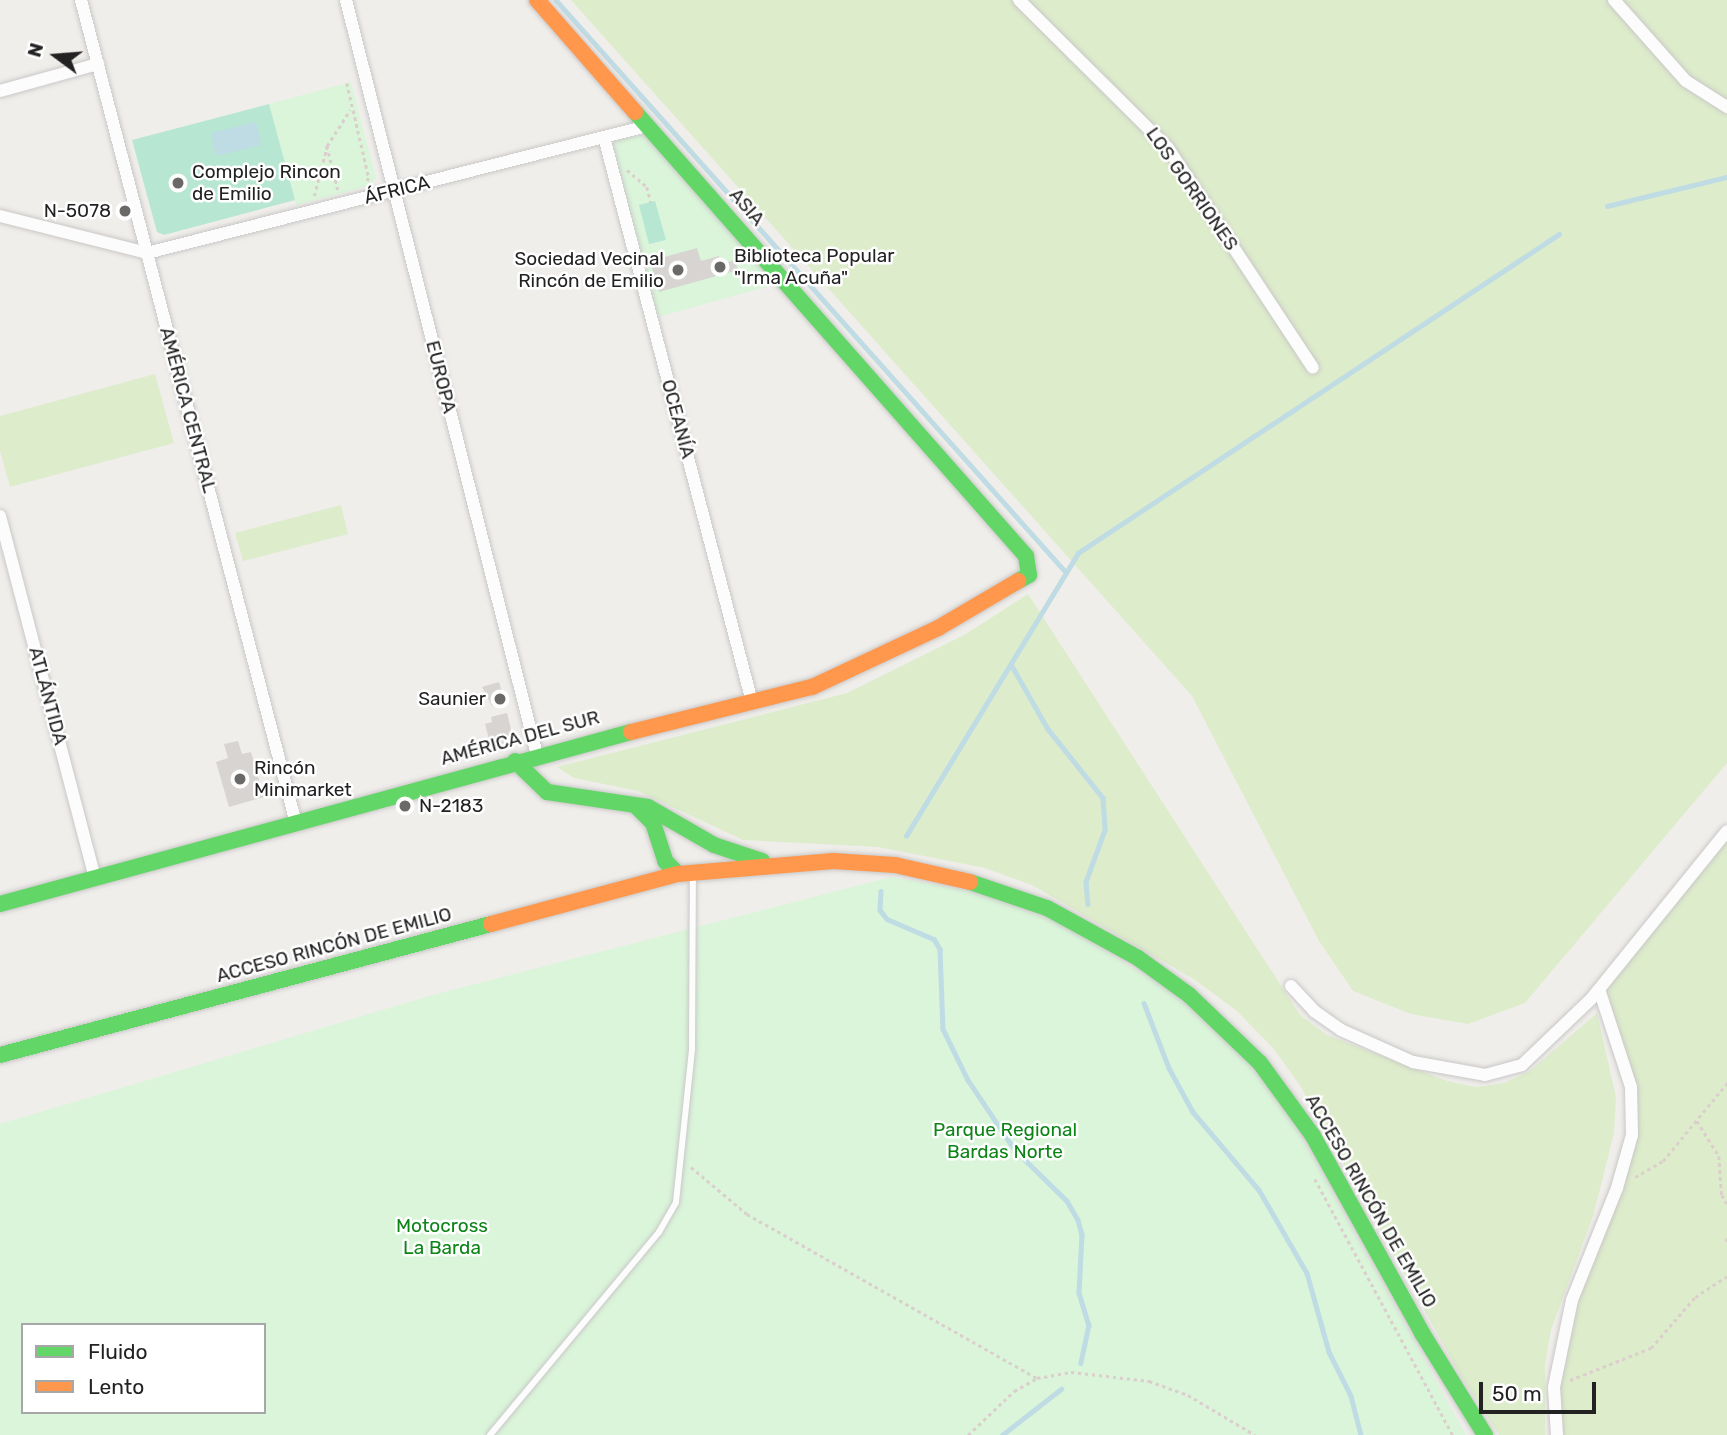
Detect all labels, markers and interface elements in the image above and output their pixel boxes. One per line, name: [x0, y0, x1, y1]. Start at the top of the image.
north arrow: [21, 21, 91, 91]
text: N: [22, 40, 48, 60]
street label: LOS GORRIONES: [1141, 123, 1243, 255]
place label: Complejo Rincon de Emilio: [192, 161, 341, 205]
street label: ÁFRICA: [362, 171, 432, 209]
marker: Complejo Rincon de Emilio: [170, 175, 186, 191]
street label: ASIA: [725, 184, 769, 230]
place label: N-5078: [44, 200, 111, 222]
marker: N-5078: [117, 203, 133, 219]
place label: Biblioteca Popular "Irma Acuña": [734, 245, 894, 289]
place label: Sociedad Vecinal Rincón de Emilio: [514, 248, 664, 292]
marker: Biblioteca Popular "Irma Acuña": [712, 259, 728, 275]
marker: Sociedad Vecinal Rincón de Emilio: [670, 262, 686, 278]
street label: AMÉRICA CENTRAL: [155, 324, 221, 496]
street label: EUROPA: [421, 338, 461, 416]
street label: OCEANÍA: [657, 377, 699, 461]
street label: ATLÁNTIDA: [24, 644, 72, 748]
place label: Saunier: [418, 688, 486, 710]
marker: Saunier: [492, 691, 508, 707]
street label: AMÉRICA DEL SUR: [438, 706, 602, 770]
place label: Rincón Minimarket: [254, 757, 352, 801]
marker: Rincón Minimarket: [232, 771, 248, 787]
place label: N-2183: [419, 795, 483, 817]
marker: N-2183: [397, 798, 413, 814]
street label: ACCESO RINCÓN DE EMILIO: [214, 903, 454, 987]
street label: ACCESO RINCÓN DE EMILIO: [1300, 1090, 1442, 1312]
park label: Parque Regional Bardas Norte: [933, 1119, 1077, 1163]
park label: Motocross La Barda: [396, 1215, 488, 1259]
legend: [21, 1323, 266, 1414]
text: Fluido: [88, 1339, 148, 1364]
scale bar: [1482, 1368, 1599, 1412]
text: Lento: [88, 1374, 144, 1399]
text: 50 m: [1492, 1381, 1542, 1406]

